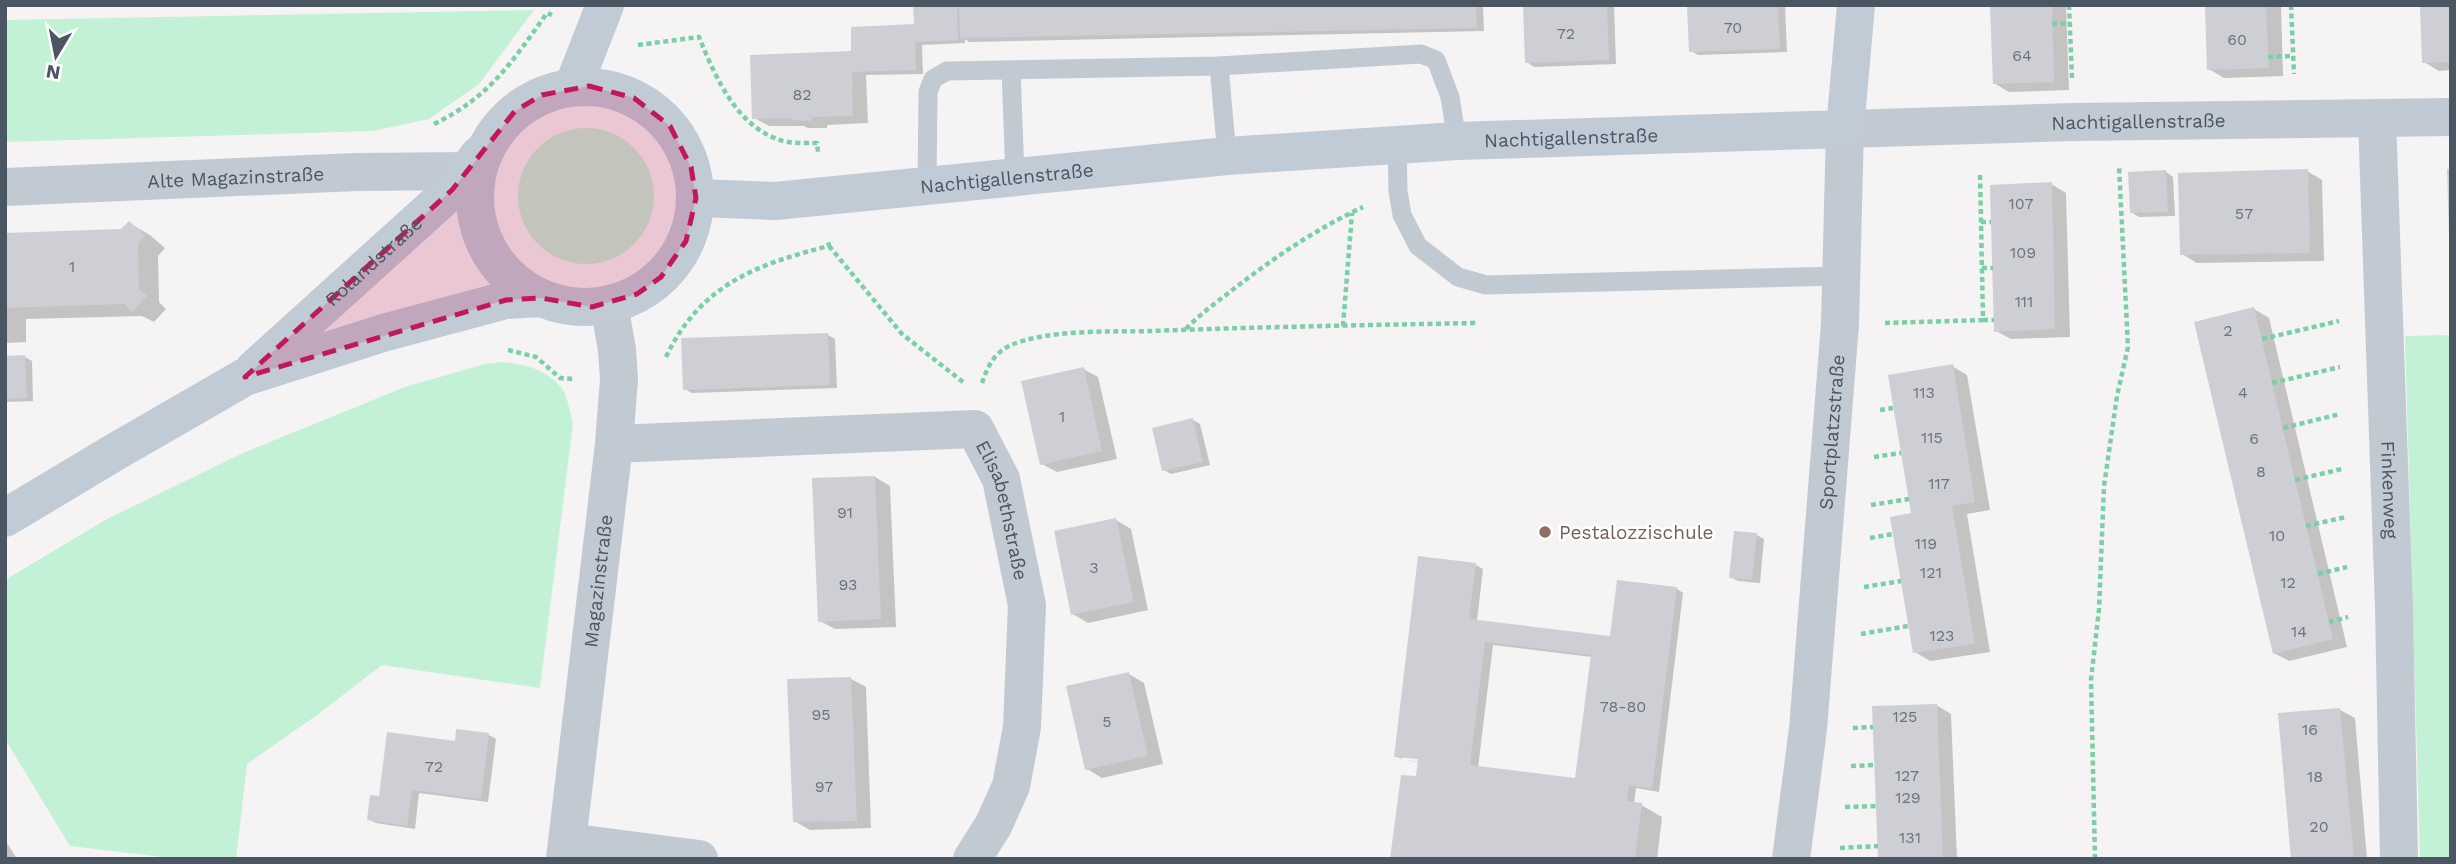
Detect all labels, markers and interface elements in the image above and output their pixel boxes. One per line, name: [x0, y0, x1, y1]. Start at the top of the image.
house number: 70: [1724, 18, 1742, 37]
north arrow: [21, 21, 91, 91]
house number: 72: [1557, 24, 1575, 43]
house number: 60: [2227, 30, 2247, 49]
house number: 64: [2012, 46, 2032, 65]
text: N: [44, 60, 62, 85]
house number: 82: [792, 85, 812, 104]
street label: Nachtigallenstraße: [2051, 108, 2226, 134]
street label: Nachtigallenstraße: [1484, 123, 1659, 152]
street label: Nachtigallenstraße: [919, 158, 1095, 198]
street label: Alte Magazinstraße: [147, 162, 325, 192]
house number: 107: [2009, 194, 2033, 213]
house number: 57: [2235, 204, 2253, 223]
street label: Rolandstraße: [320, 211, 427, 311]
house number: 109: [2010, 243, 2036, 262]
house number: 1: [69, 257, 75, 276]
house number: 111: [2015, 292, 2033, 311]
house number: 2: [2223, 321, 2233, 340]
street label: Sportplatzstraße: [1814, 353, 1849, 511]
house number: 113: [1913, 383, 1935, 402]
house number: 4: [2238, 383, 2248, 402]
house number: 1: [1059, 407, 1065, 426]
house number: 115: [1921, 428, 1943, 447]
house number: 6: [2249, 429, 2259, 448]
street label: Elisabethstraße: [971, 436, 1033, 582]
street label: Finkenweg: [2377, 440, 2403, 540]
house number: 8: [2256, 462, 2266, 481]
house number: 117: [1928, 474, 1950, 493]
house number: 91: [837, 503, 853, 522]
street label: Magazinstraße: [579, 513, 617, 649]
place label: Pestalozzischule: [1559, 521, 1713, 544]
marker: Pestalozzischule: [1537, 524, 1553, 540]
house number: 10: [2269, 526, 2285, 545]
house number: 119: [1915, 534, 1937, 553]
house number: 3: [1089, 558, 1099, 577]
house number: 121: [1920, 563, 1942, 582]
house number: 12: [2280, 573, 2296, 592]
house number: 93: [839, 575, 857, 594]
house number: 14: [2291, 622, 2307, 641]
house number: 123: [1930, 626, 1954, 645]
house number: 78-80: [1600, 697, 1646, 716]
house number: 95: [811, 705, 831, 724]
house number: 125: [1893, 707, 1917, 726]
house number: 5: [1102, 712, 1112, 731]
house number: 16: [2302, 720, 2318, 739]
house number: 72: [425, 757, 443, 776]
house number: 127: [1895, 766, 1919, 785]
house number: 18: [2307, 767, 2323, 786]
house number: 97: [815, 777, 833, 796]
house number: 129: [1895, 788, 1921, 807]
house number: 20: [2309, 817, 2329, 836]
house number: 131: [1899, 828, 1921, 847]

